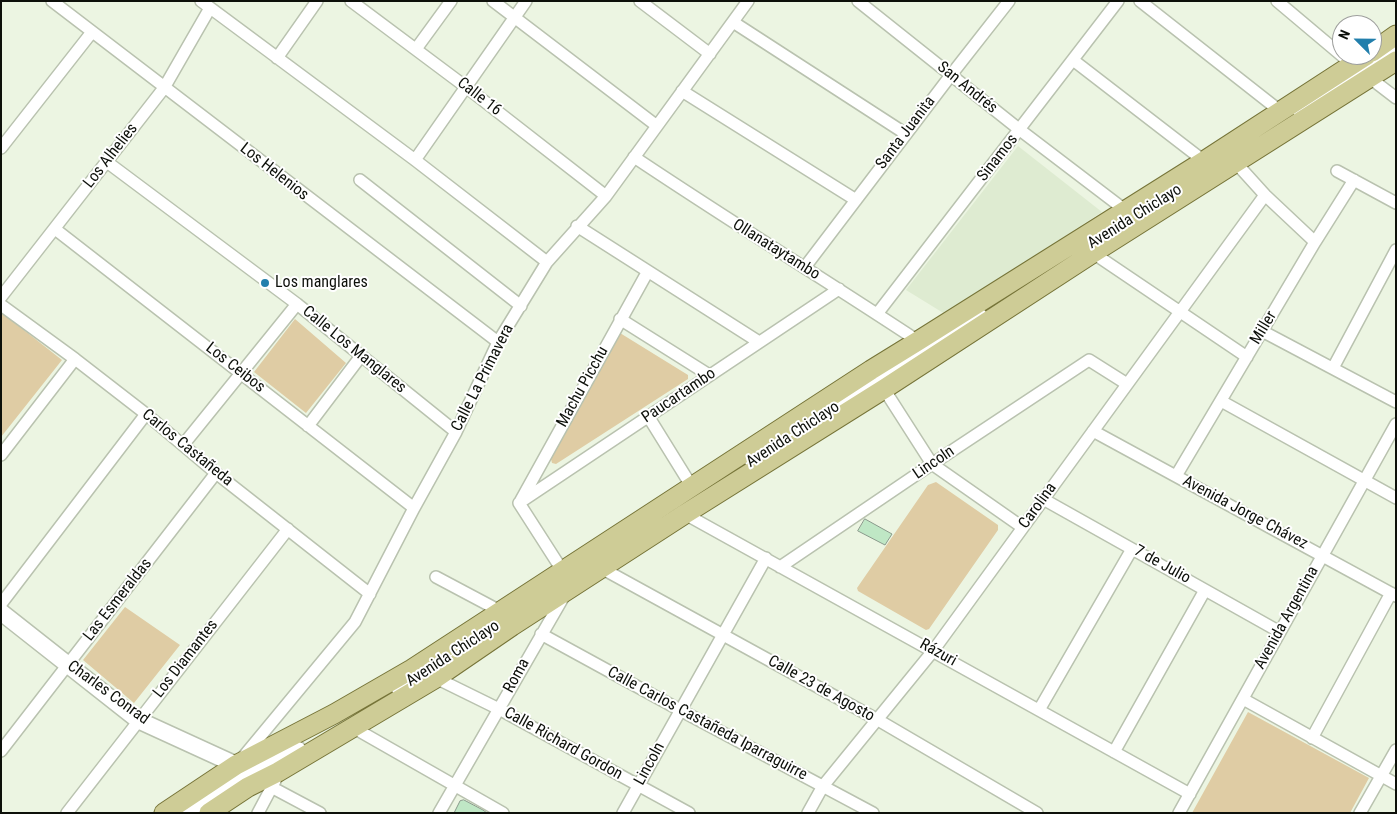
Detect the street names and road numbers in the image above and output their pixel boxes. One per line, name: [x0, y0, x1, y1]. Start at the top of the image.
street label: San Andrés: [933, 58, 1001, 118]
street label: Calle 16: [453, 74, 505, 120]
street label: Santa Juanita: [872, 93, 940, 173]
street label: Los Alhelies: [80, 120, 142, 192]
street label: Sinamos: [974, 131, 1022, 185]
street label: Los Helenios: [236, 139, 312, 205]
street label: Avenida Chiclayo: [1084, 180, 1186, 254]
street label: Ollanataytambo: [729, 216, 823, 284]
street label: Calle Los Manglares: [298, 302, 410, 398]
street label: Miller: [1247, 308, 1281, 348]
street label: Calle La Primavera: [448, 321, 518, 435]
street label: Los Ceibos: [201, 339, 269, 397]
street label: Machu Picchu: [553, 343, 613, 431]
street label: Paucartambo: [638, 364, 720, 428]
street label: Avenida Chiclayo: [743, 398, 843, 472]
street label: Carlos Castañeda: [138, 405, 236, 491]
street label: Lincoln: [910, 442, 958, 484]
street label: Avenida Jorge Chávez: [1179, 472, 1311, 554]
street label: Carolina: [1015, 479, 1061, 533]
street label: 7 de Julio: [1130, 542, 1194, 588]
street label: Las Esmeraldas: [80, 555, 156, 645]
street label: Avenida Argentina: [1251, 563, 1323, 673]
street label: Los Diamantes: [149, 616, 223, 702]
street label: Avenida Chiclayo: [403, 617, 503, 691]
street label: Rázuri: [916, 635, 960, 671]
street label: Calle 23 de Agosto: [764, 652, 878, 726]
street label: Roma: [500, 656, 534, 696]
street label: Charles Conrad: [63, 657, 153, 729]
street label: Calle Carlos Castañeda Iparraguirre: [604, 663, 810, 785]
street label: Calle Richard Gordon: [500, 703, 626, 785]
street label: Lincoln: [630, 739, 670, 789]

